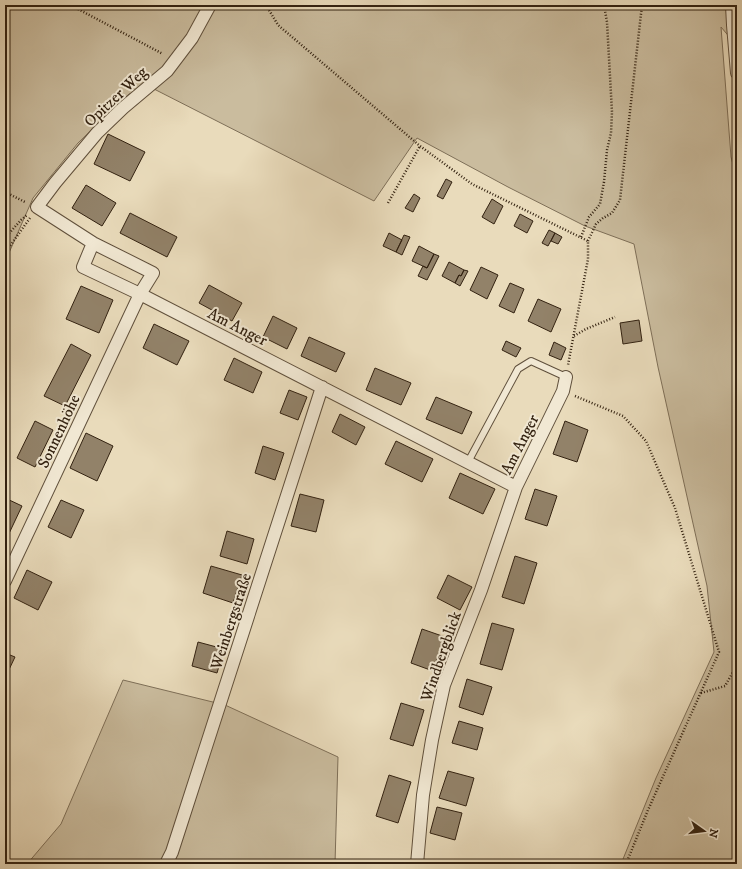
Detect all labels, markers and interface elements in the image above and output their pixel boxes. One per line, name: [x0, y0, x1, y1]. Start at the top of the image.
street label: Opitzer Weg: [80, 62, 152, 131]
street label: Am Anger: [204, 303, 271, 350]
street label: Sonnenhöhe: [33, 391, 85, 471]
street label: Am Anger: [496, 411, 543, 478]
street label: Weinbergstraße: [206, 570, 256, 673]
street label: Windbergblick: [416, 609, 466, 705]
north arrow: [684, 811, 724, 851]
text: N: [705, 827, 721, 839]

